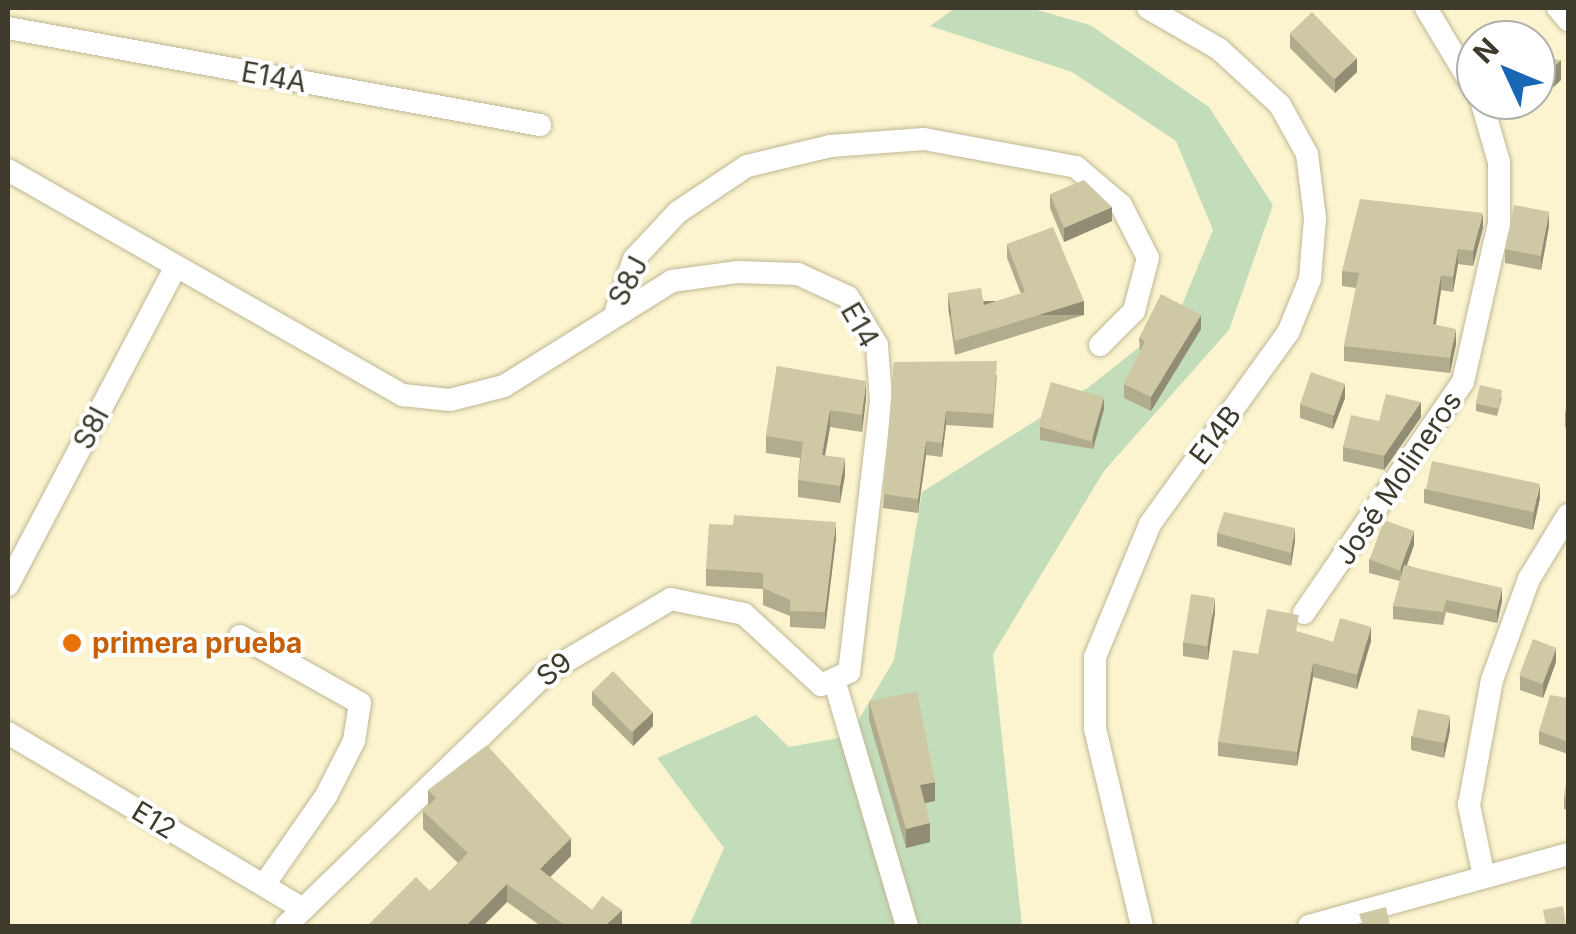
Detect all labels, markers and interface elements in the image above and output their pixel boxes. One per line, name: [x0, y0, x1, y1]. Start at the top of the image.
north arrow: [1456, 20, 1556, 120]
text: N: [1466, 31, 1506, 70]
street label: E14A: [239, 55, 309, 99]
street label: S8J: [601, 250, 655, 312]
street label: E14: [834, 297, 886, 353]
street label: José Molineros: [1328, 385, 1468, 571]
street label: E14B: [1182, 399, 1248, 471]
street label: S8I: [66, 401, 116, 455]
place label: primera prueba: [92, 626, 302, 660]
marker: primera prueba: [61, 632, 83, 654]
street label: S9: [530, 645, 578, 693]
street label: E12: [126, 794, 182, 846]

